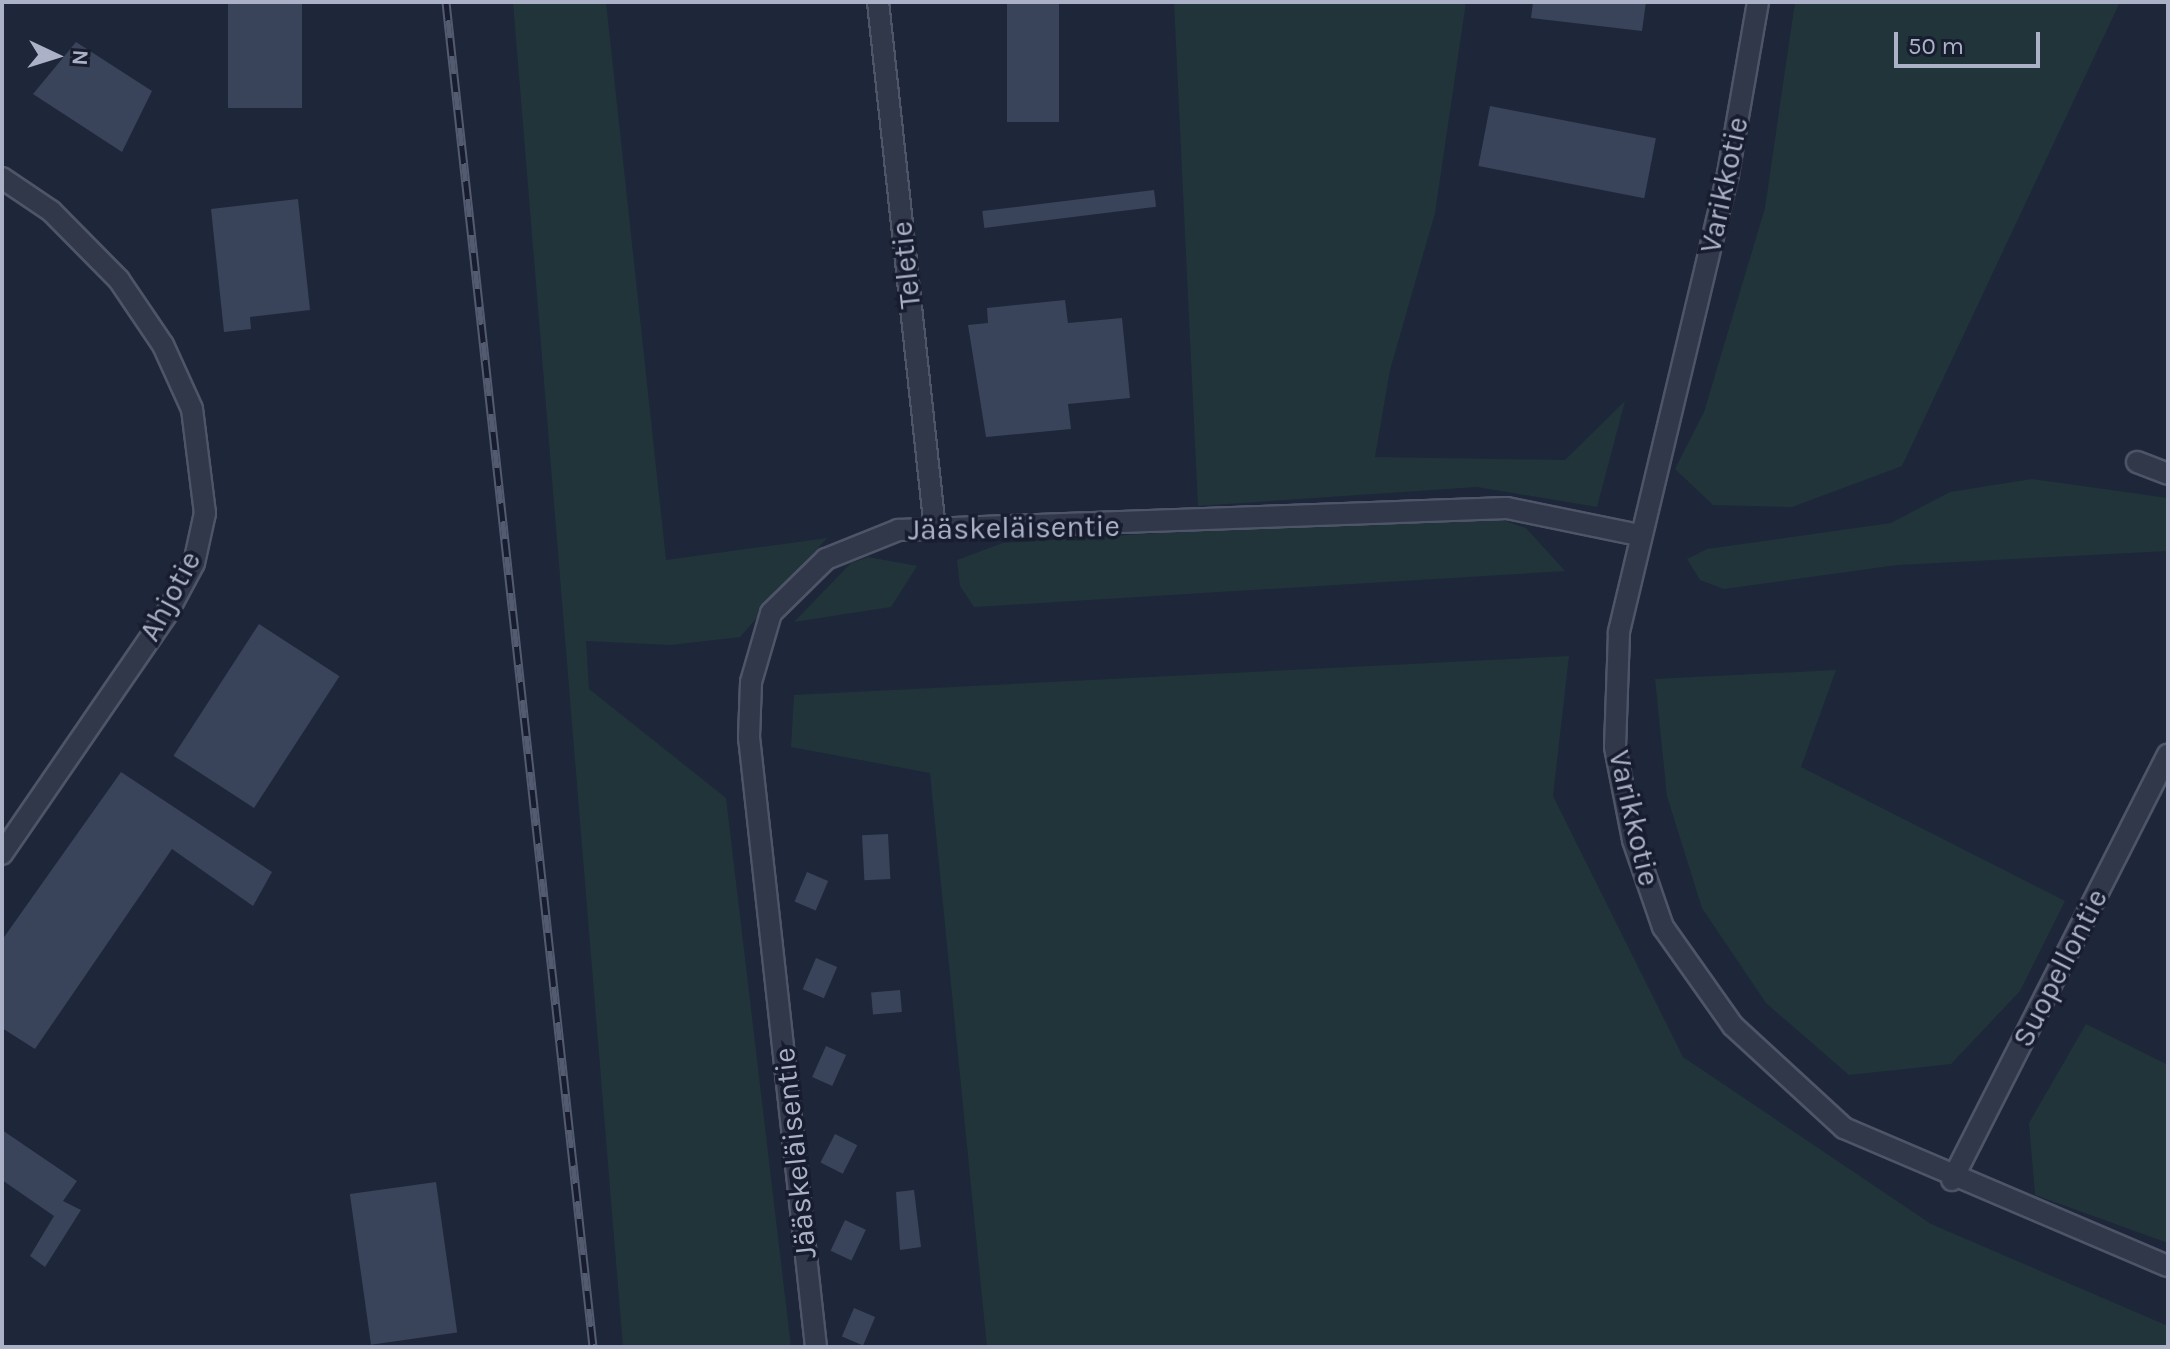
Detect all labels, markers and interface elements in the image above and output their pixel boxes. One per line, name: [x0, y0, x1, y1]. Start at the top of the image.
north arrow: [16, 16, 96, 96]
scale bar: [1898, 16, 2044, 66]
text: 50 m: [1908, 32, 1964, 60]
text: N: [66, 49, 93, 66]
street label: Varikkotie: [1692, 114, 1756, 256]
street label: Teletie: [884, 220, 928, 310]
street label: Jääskeläisentie: [908, 508, 1120, 548]
street label: Ahjotie: [131, 545, 209, 647]
street label: Varikkotie: [1601, 747, 1667, 889]
street label: Suopellontie: [2005, 883, 2115, 1053]
street label: Jääskeläisentie: [766, 1046, 824, 1260]

